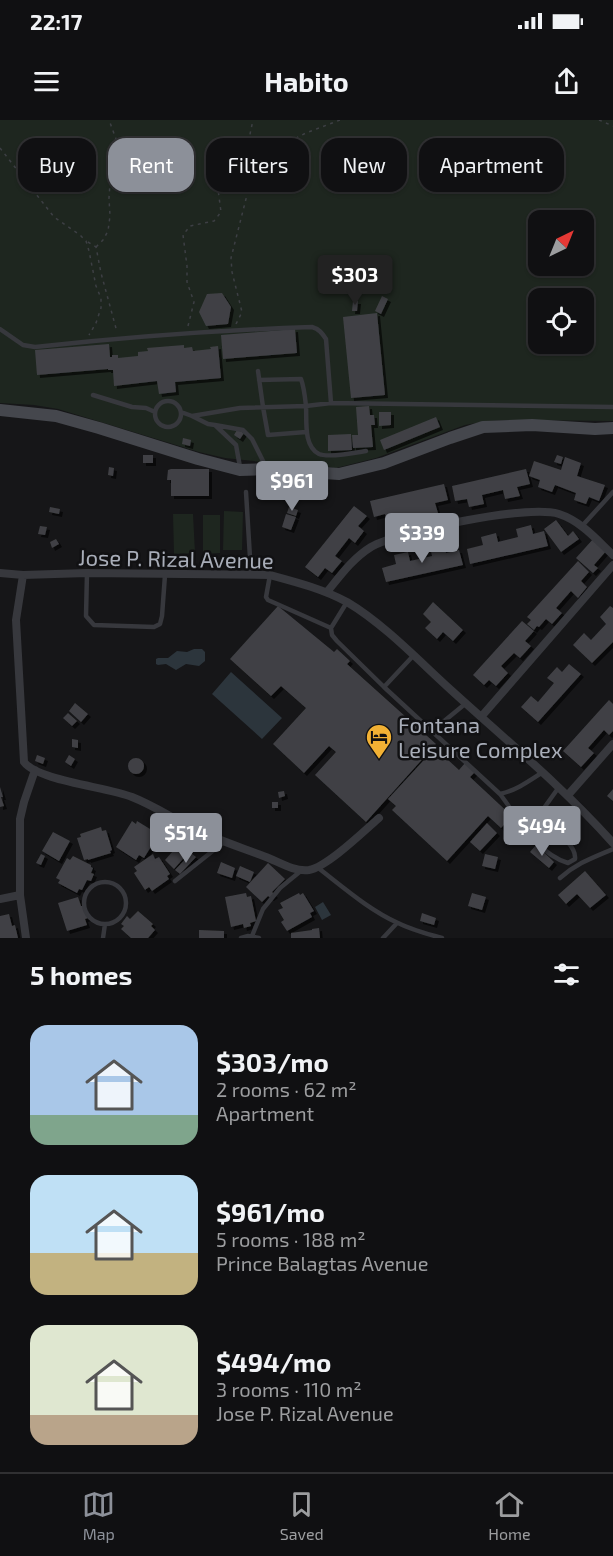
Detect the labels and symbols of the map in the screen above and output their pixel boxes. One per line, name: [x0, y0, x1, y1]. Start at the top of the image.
north arrow: [528, 210, 594, 276]
pin: $303: [319, 255, 391, 306]
pin: $961: [256, 461, 328, 512]
pin: $339: [386, 513, 458, 564]
street label: Jose P. Rizal Avenue: [78, 543, 274, 573]
place label: Fontana Leisure Complex: [398, 711, 563, 762]
hotel icon: Fontana Leisure Complex: [364, 722, 394, 760]
pin: $494: [506, 806, 578, 857]
pin: $514: [150, 813, 222, 864]

